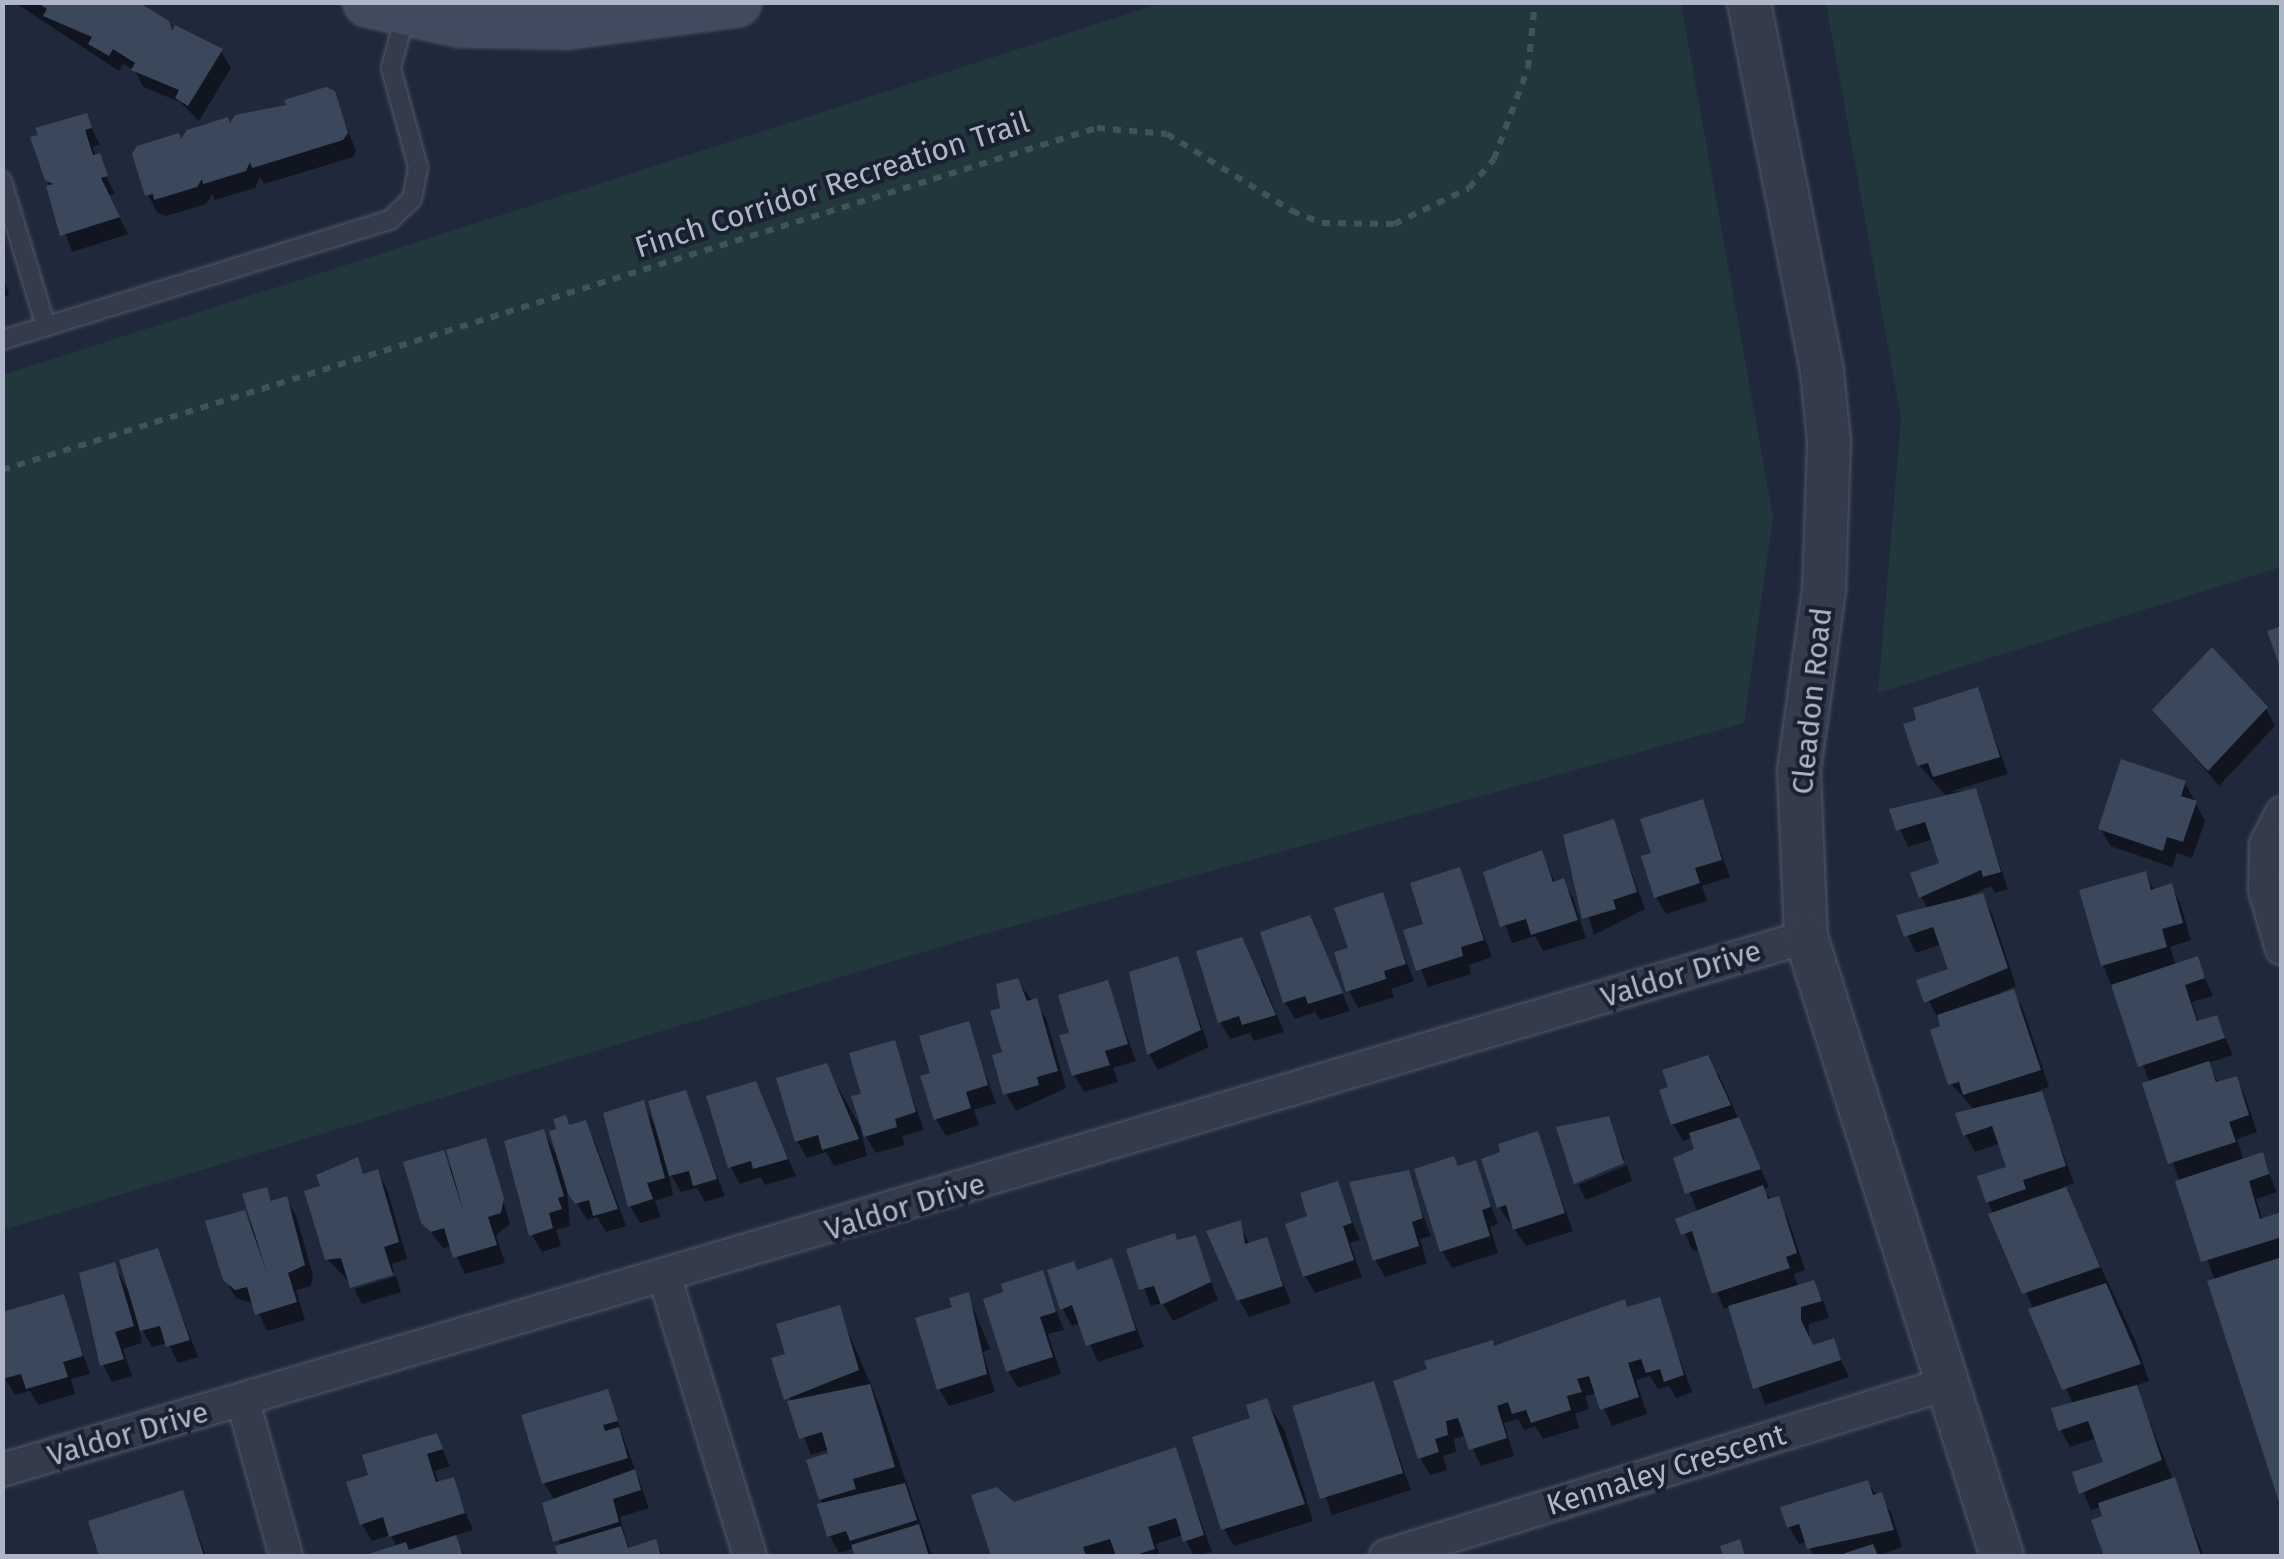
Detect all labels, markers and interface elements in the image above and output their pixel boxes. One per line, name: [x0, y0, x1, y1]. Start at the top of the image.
street label: Finch Corridor Recreation Trail: [630, 104, 1034, 266]
street label: Cleadon Road: [1784, 606, 1840, 796]
street label: Valdor Drive: [1597, 933, 1765, 1015]
street label: Valdor Drive: [821, 1166, 989, 1248]
street label: Valdor Drive: [44, 1394, 212, 1474]
street label: Kennaley Crescent: [1542, 1416, 1790, 1524]

